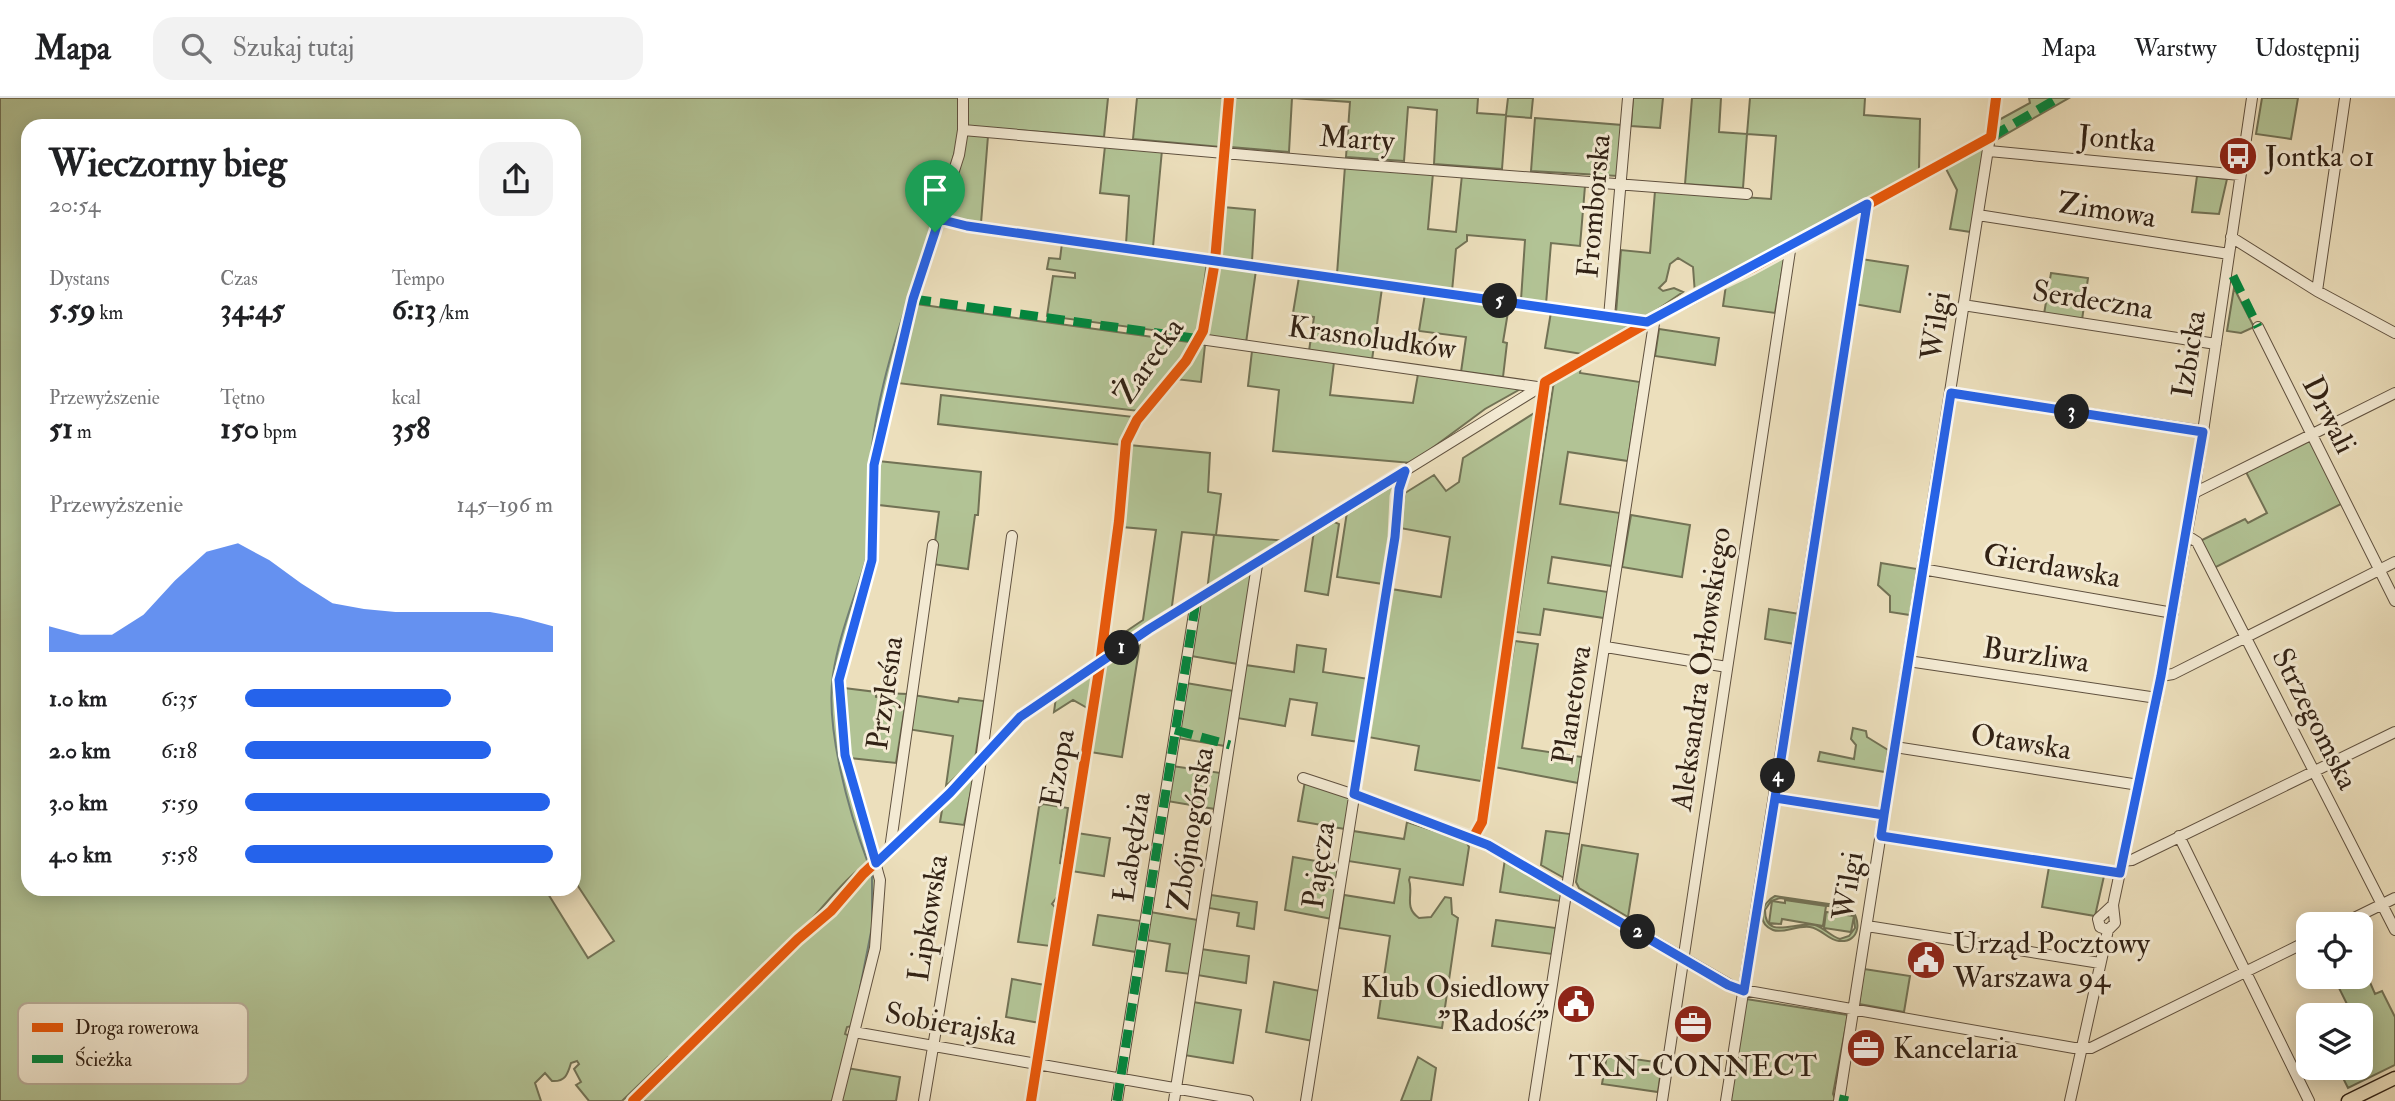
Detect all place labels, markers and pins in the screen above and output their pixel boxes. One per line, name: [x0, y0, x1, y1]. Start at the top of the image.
bus stop icon: Jontka 01: [2217, 135, 2259, 177]
place label: Jontka 01: [2264, 138, 2375, 175]
pin: [905, 160, 965, 232]
pin: 5: [1482, 284, 1518, 318]
pin: 3: [2054, 394, 2090, 430]
pin: 1: [1104, 630, 1140, 666]
pin: 4: [1760, 758, 1796, 794]
pin: 2: [1620, 914, 1656, 950]
place label: Urząd Pocztowy Warszawa 94: [1952, 925, 2151, 996]
public building icon: Urząd Pocztowy Warszawa 94: [1905, 939, 1947, 981]
place label: Klub Osiedlowy "Radość": [1361, 969, 1550, 1040]
public building icon: Klub Osiedlowy "Radość": [1555, 983, 1597, 1025]
office icon: TKN-CONNECT: [1672, 1003, 1714, 1045]
office icon: Kancelaria: [1845, 1027, 1887, 1069]
place label: Kancelaria: [1893, 1030, 2019, 1067]
place label: TKN-CONNECT: [1569, 1048, 1817, 1085]

